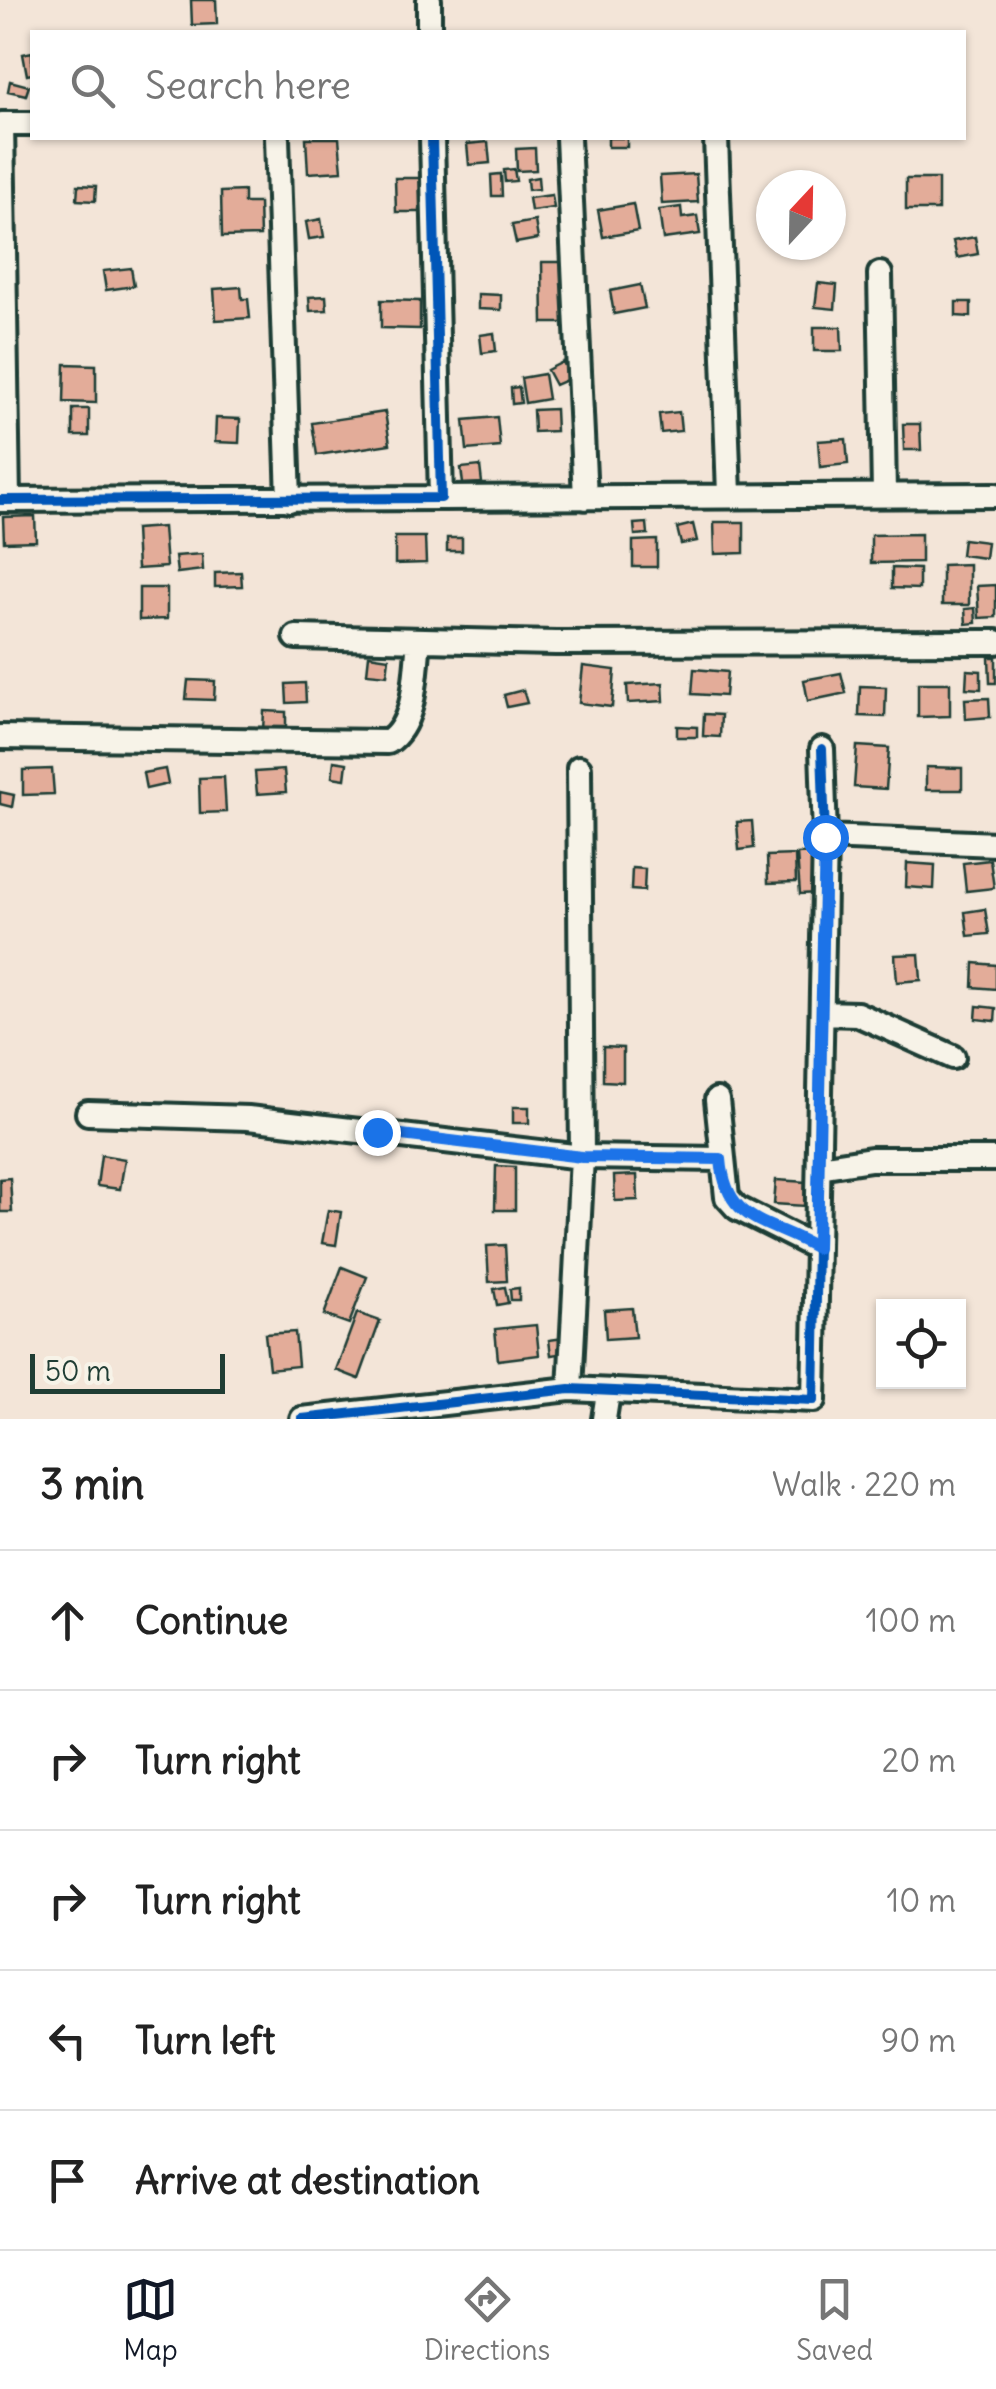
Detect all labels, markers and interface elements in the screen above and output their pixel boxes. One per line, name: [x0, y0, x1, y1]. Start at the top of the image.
search box: [30, 30, 966, 140]
icon: search: [65, 58, 120, 113]
text: Search here: [145, 62, 351, 109]
north arrow: [756, 170, 846, 260]
route start: [803, 815, 849, 861]
route end: [355, 1110, 401, 1156]
map controls: [876, 1299, 966, 1389]
button: locate: [876, 1299, 966, 1389]
scale bar: [30, 1349, 225, 1394]
text: 50 m: [45, 1353, 111, 1389]
text: 3 min: [40, 1458, 144, 1510]
text: Walk · 220 m: [772, 1464, 956, 1505]
icon: ahead: [40, 1593, 95, 1648]
text: Continue: [135, 1597, 288, 1644]
text: 100 m: [866, 1600, 956, 1641]
icon: right: [40, 1733, 95, 1788]
text: Turn right: [135, 1737, 301, 1784]
text: 20 m: [882, 1740, 956, 1781]
icon: right: [40, 1873, 95, 1928]
text: Turn right: [135, 1877, 301, 1924]
text: 10 m: [887, 1880, 956, 1921]
icon: left: [40, 2013, 95, 2068]
text: Turn left: [135, 2017, 275, 2064]
text: 90 m: [881, 2020, 956, 2061]
icon: arrive: [40, 2153, 95, 2208]
text: Arrive at destination: [135, 2157, 480, 2204]
tab: Map: [123, 2272, 178, 2368]
tab: Directions: [424, 2272, 550, 2368]
tab: Saved: [796, 2272, 873, 2368]

